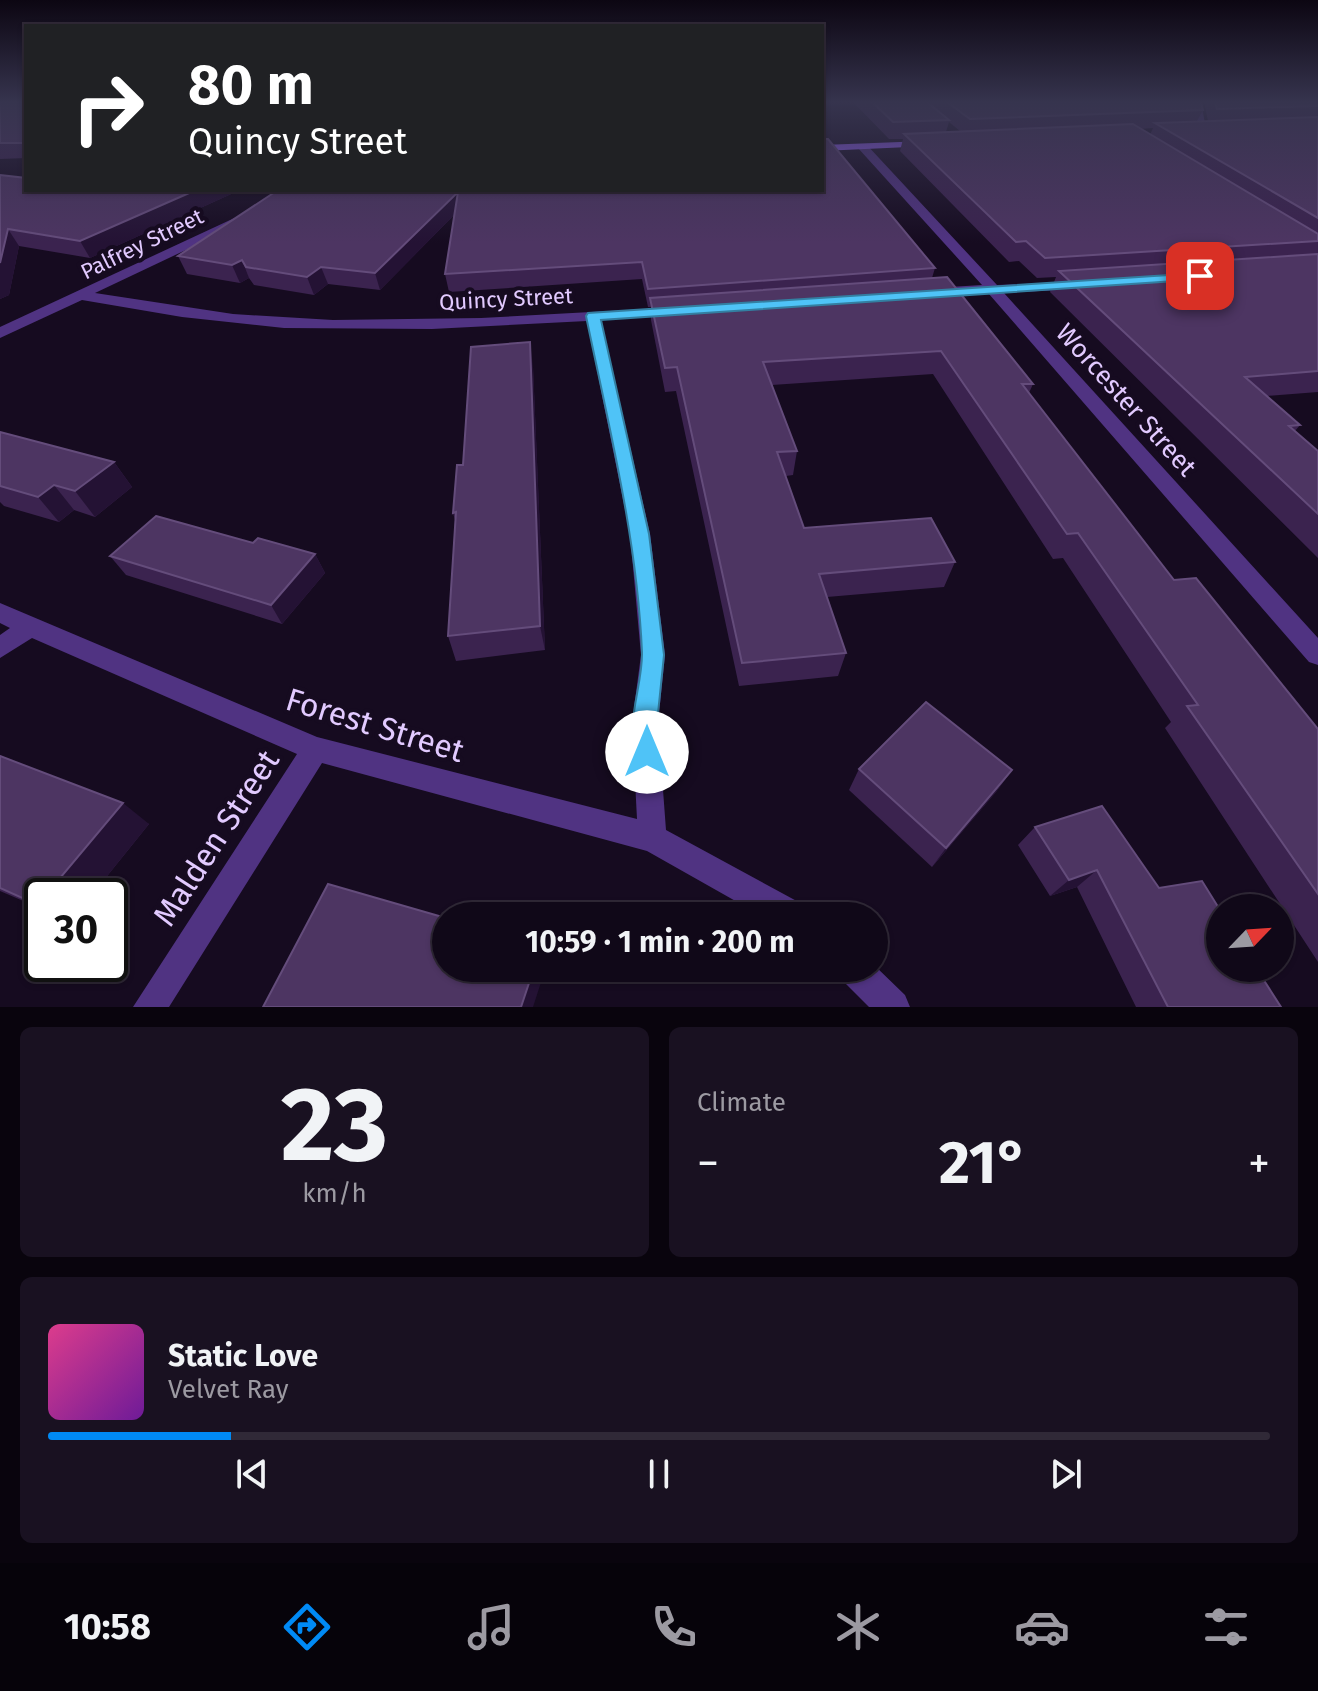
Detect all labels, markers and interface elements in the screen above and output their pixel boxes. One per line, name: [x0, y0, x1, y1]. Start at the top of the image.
text: 80 m: [188, 52, 314, 119]
icon: right: [56, 56, 160, 160]
text: Quincy Street: [188, 120, 407, 164]
street label: Palfrey Street: [76, 203, 208, 285]
pin: [1166, 242, 1234, 310]
icon: arrive: [1178, 254, 1222, 298]
street label: Quincy Street: [438, 282, 574, 316]
street label: Worcester Street: [1049, 317, 1203, 483]
street label: Forest Street: [282, 680, 469, 770]
position arrow: [605, 710, 689, 794]
street label: Malden Street: [145, 743, 287, 933]
speed limit sign: 30: [24, 878, 128, 982]
north arrow: [1206, 894, 1294, 982]
map controls: [1206, 894, 1294, 982]
text: 10:59 · 1 min · 200 m: [525, 924, 795, 960]
text: 23: [281, 1063, 388, 1188]
text: Climate: [697, 1087, 786, 1118]
text: 21°: [939, 1127, 1028, 1199]
text: −: [697, 1137, 719, 1190]
text: +: [1248, 1137, 1270, 1190]
text: km/h: [302, 1178, 367, 1209]
text: Static Love: [168, 1338, 318, 1374]
text: Velvet Ray: [168, 1374, 288, 1405]
icon: previous: [230, 1452, 274, 1496]
icon: pause: [637, 1452, 681, 1496]
icon: next: [1044, 1452, 1088, 1496]
icon: directions: [279, 1599, 335, 1655]
icon: music: [463, 1599, 519, 1655]
icon: phone: [646, 1599, 702, 1655]
icon: climate: [830, 1599, 886, 1655]
icon: car: [1014, 1599, 1070, 1655]
icon: filters: [1198, 1599, 1254, 1655]
text: 10:58: [64, 1605, 151, 1649]

